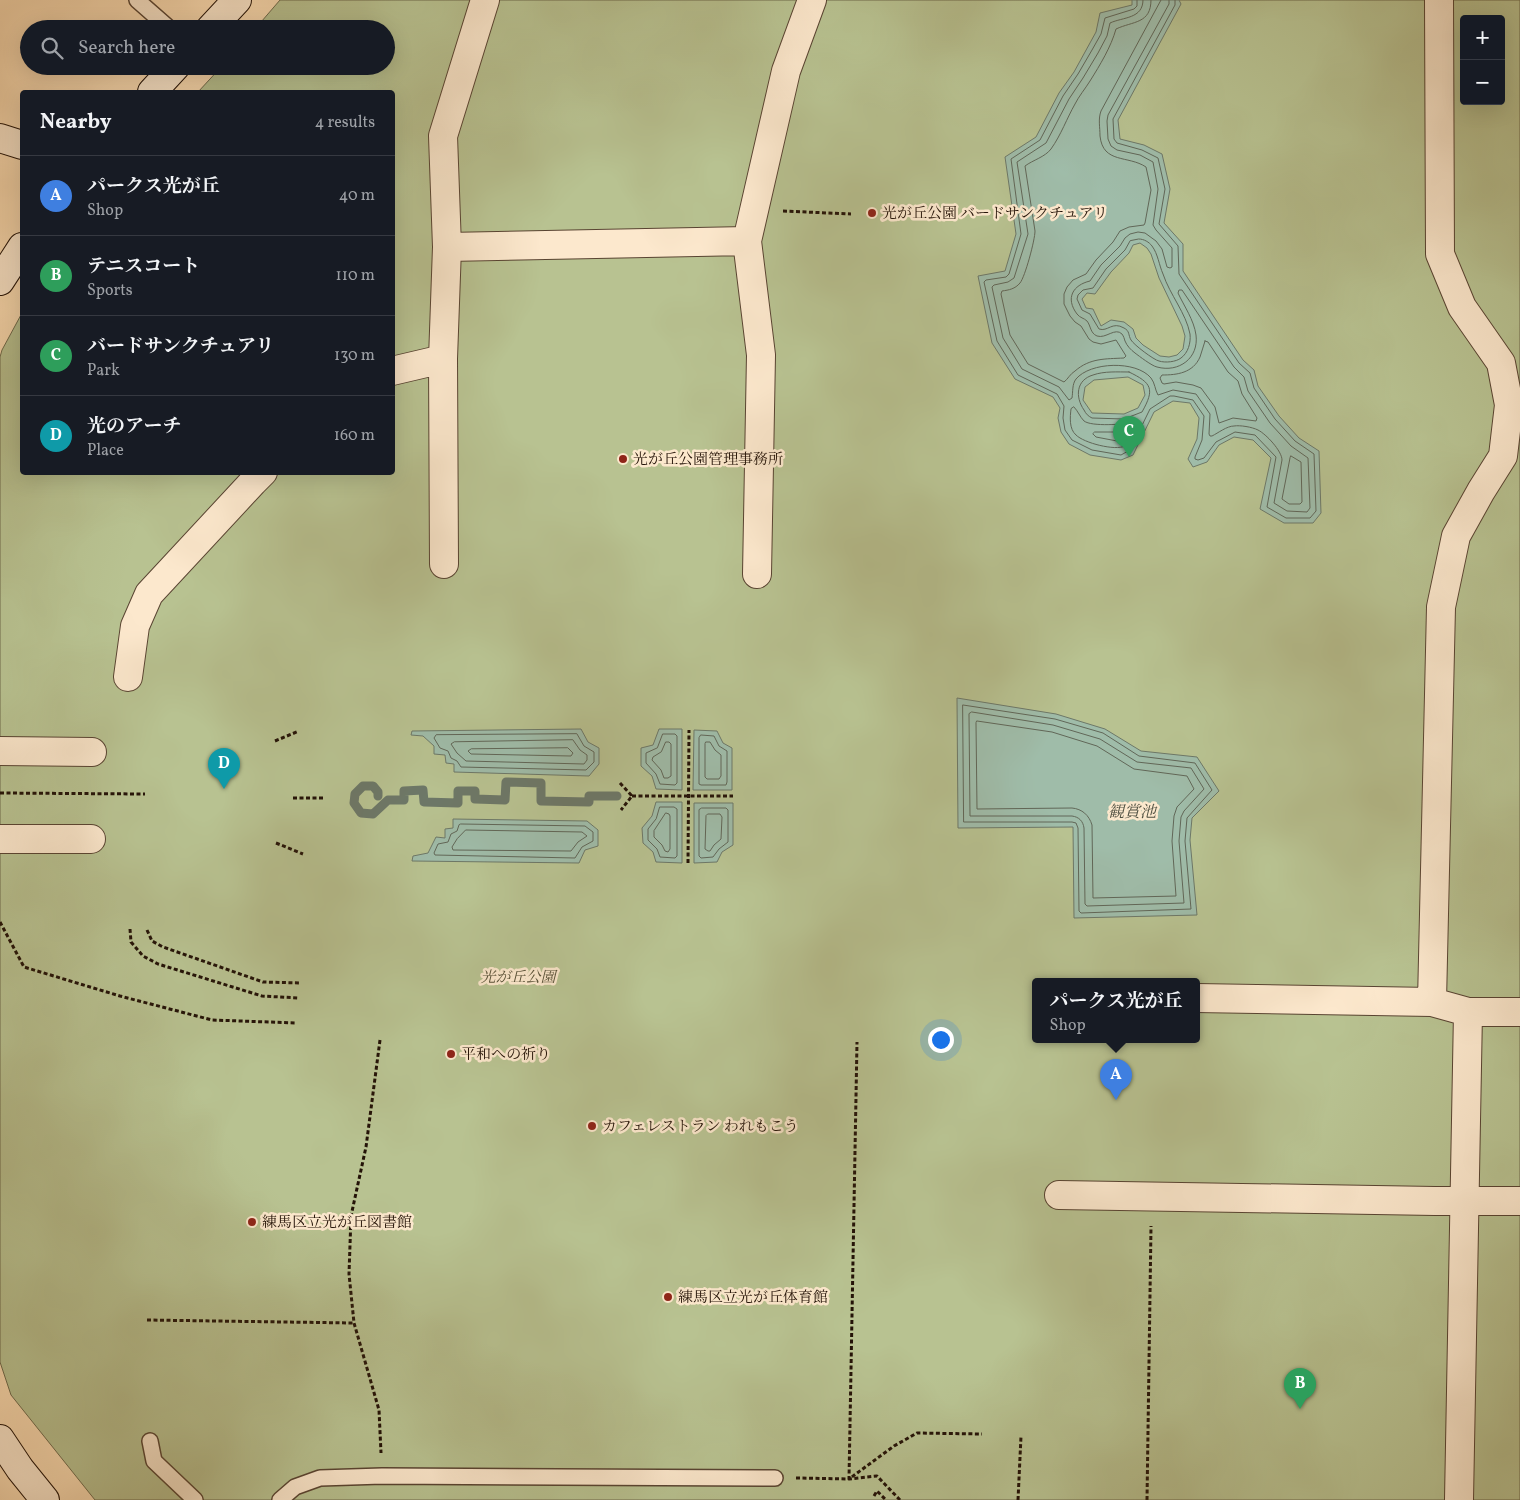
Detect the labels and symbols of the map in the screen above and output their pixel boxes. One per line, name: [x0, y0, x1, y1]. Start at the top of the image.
place label: 光が丘公園 バードサンクチュアリ: [882, 204, 1108, 225]
marker: 光が丘公園 バードサンクチュアリ: [866, 207, 878, 219]
pin: C: [1113, 416, 1145, 457]
place label: 光が丘公園管理事務所: [633, 450, 783, 471]
marker: 光が丘公園管理事務所: [617, 453, 629, 465]
pin: D: [208, 748, 240, 789]
water label: 観賞池: [1108, 802, 1158, 824]
park label: 光が丘公園: [480, 968, 558, 989]
your location: [928, 1027, 954, 1053]
place label: 平和への祈り: [461, 1045, 551, 1066]
marker: 平和への祈り: [445, 1048, 457, 1060]
pin: A: [1100, 1059, 1132, 1100]
place label: カフェレストラン われもこう: [602, 1117, 799, 1138]
marker: カフェレストラン われもこう: [586, 1120, 598, 1132]
place label: 練馬区立光が丘図書館: [262, 1213, 412, 1234]
marker: 練馬区立光が丘図書館: [246, 1216, 258, 1228]
place label: 練馬区立光が丘体育館: [678, 1288, 828, 1309]
marker: 練馬区立光が丘体育館: [662, 1291, 674, 1303]
pin: B: [1284, 1368, 1316, 1409]

